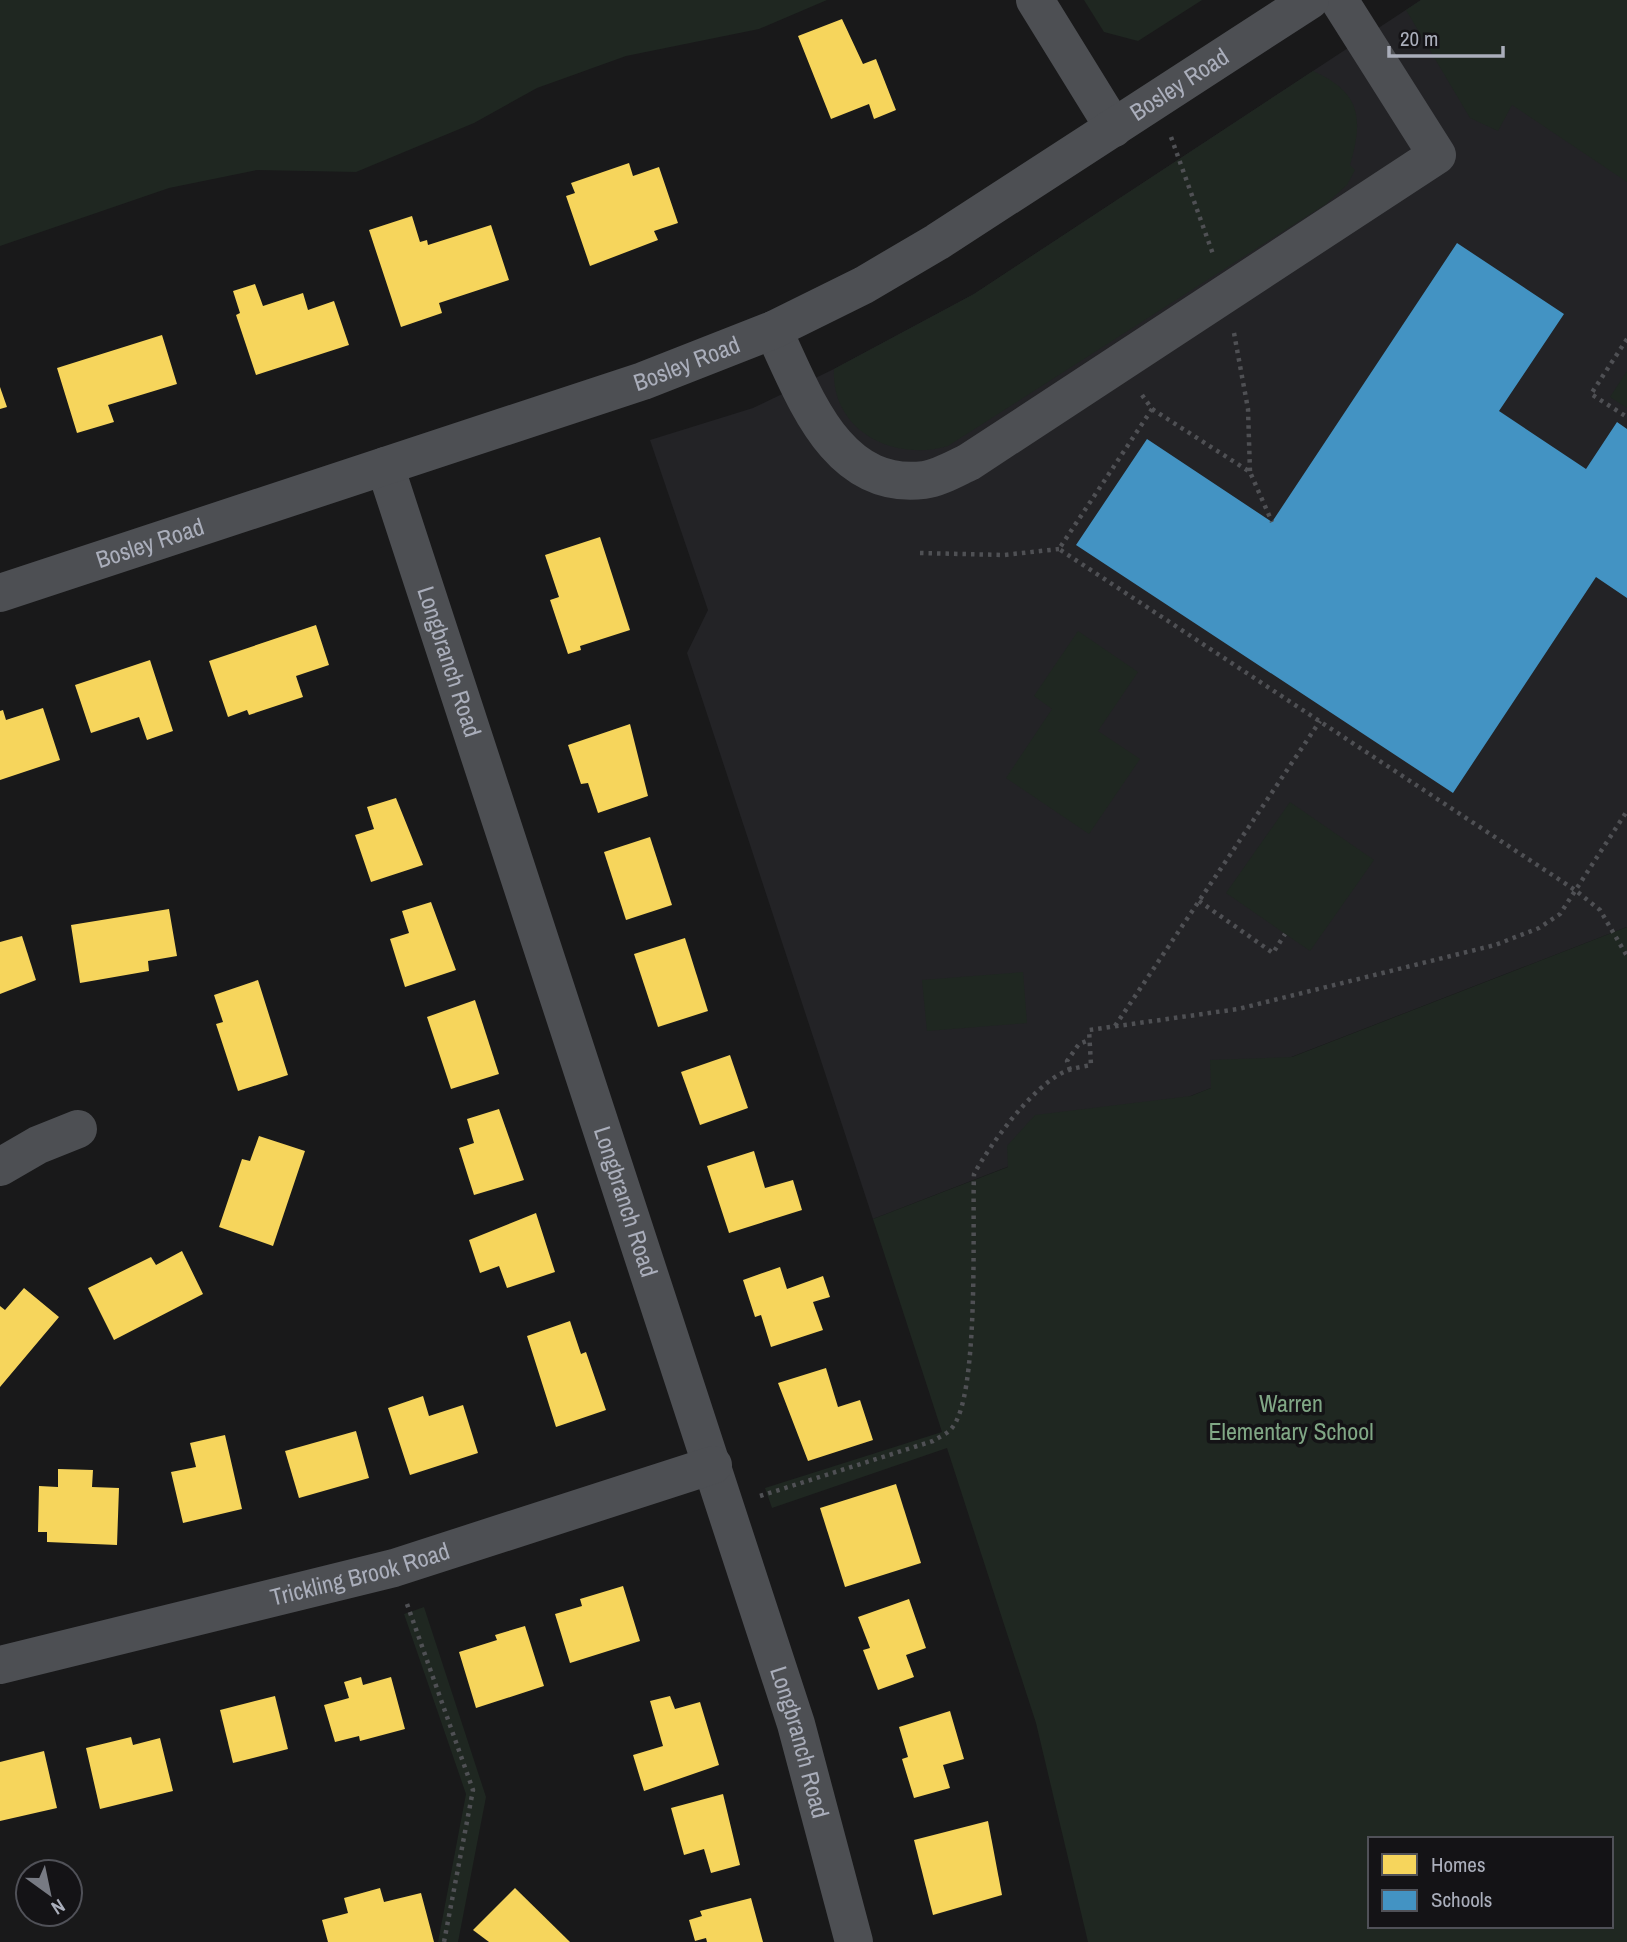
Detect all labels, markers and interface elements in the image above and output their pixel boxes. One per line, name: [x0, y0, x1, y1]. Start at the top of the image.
scale bar: [1389, 14, 1503, 58]
text: 20 m: [1400, 24, 1438, 53]
street label: Bosley Road: [1123, 40, 1235, 128]
street label: Bosley Road: [629, 328, 744, 398]
street label: Bosley Road: [92, 510, 208, 575]
street label: Longbranch Road: [410, 582, 489, 741]
street label: Longbranch Road: [587, 1122, 666, 1281]
park label: Warren Elementary School: [1208, 1387, 1374, 1447]
street label: Trickling Brook Road: [267, 1534, 453, 1613]
street label: Longbranch Road: [763, 1662, 837, 1821]
legend: [1368, 1837, 1613, 1928]
text: Homes: [1431, 1850, 1486, 1879]
north arrow: [14, 1858, 84, 1928]
text: Schools: [1431, 1885, 1492, 1914]
text: N: [46, 1893, 70, 1921]

